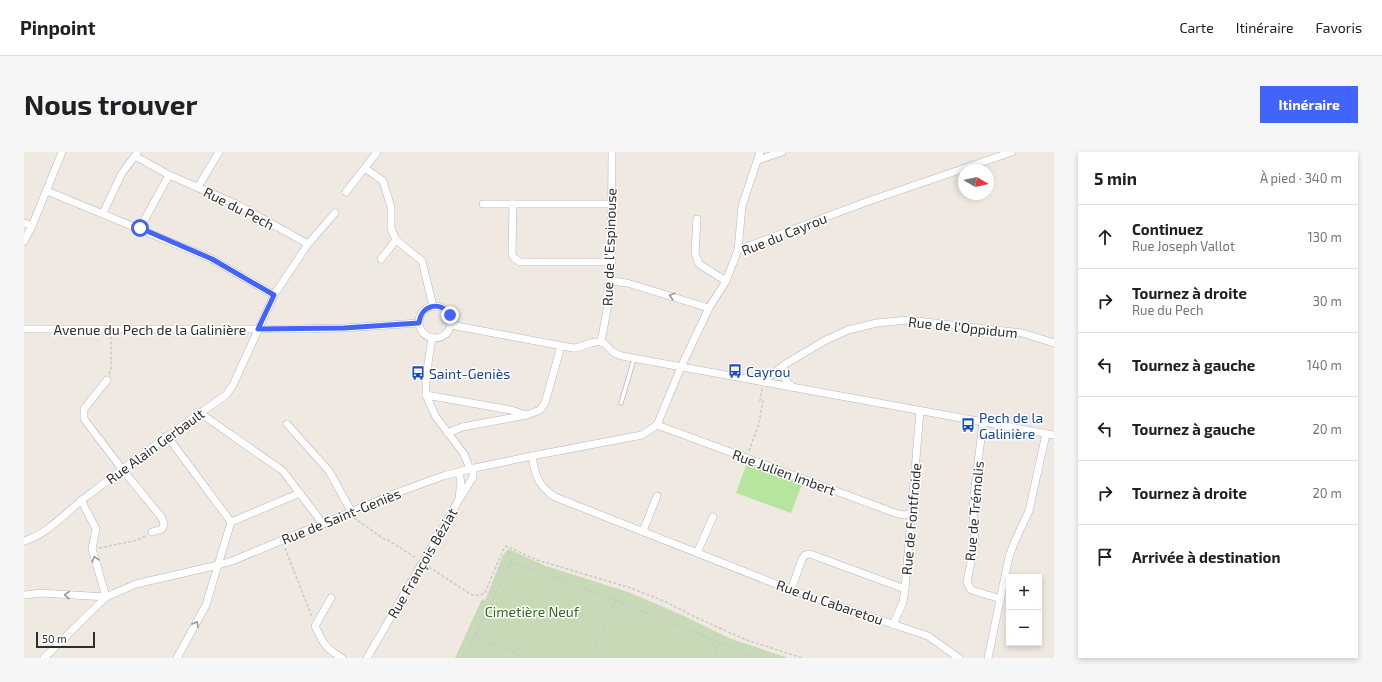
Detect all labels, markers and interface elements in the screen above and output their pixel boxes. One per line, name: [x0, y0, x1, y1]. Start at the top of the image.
text: Pinpoint: [20, 16, 95, 39]
text: Carte: [1180, 19, 1214, 36]
text: Itinéraire: [1236, 19, 1294, 36]
text: Favoris: [1316, 19, 1362, 36]
button: Itinéraire: [1260, 86, 1358, 123]
text: Nous trouver: [24, 87, 197, 121]
north arrow: [958, 164, 994, 200]
text: 5 min: [1094, 168, 1137, 188]
text: À pied · 340 m: [1260, 170, 1342, 186]
street label: Rue du Pech: [201, 183, 277, 233]
street label: Rue de l'Espinouse: [598, 188, 620, 306]
street label: Rue du Cayrou: [739, 209, 829, 259]
route start: [131, 219, 149, 237]
text: Continuez: [1132, 220, 1203, 238]
icon: ahead: [1094, 226, 1116, 248]
text: 130 m: [1307, 229, 1342, 245]
text: Rue Joseph Vallot: [1132, 238, 1235, 254]
text: Tournez à droite: [1132, 284, 1247, 302]
icon: right: [1094, 290, 1116, 312]
one-way arrow: [669, 292, 676, 301]
text: 30 m: [1313, 293, 1342, 309]
text: Rue du Pech: [1132, 302, 1204, 318]
route end: [441, 306, 459, 324]
street label: Rue de l'Oppidum: [907, 313, 1019, 341]
street label: Avenue du Pech de la Galinière: [54, 321, 246, 338]
icon: left: [1094, 354, 1116, 376]
text: Tournez à gauche: [1132, 356, 1255, 374]
text: 140 m: [1307, 357, 1342, 373]
bus stop icon: Cayrou: [727, 363, 743, 379]
place label: Cayrou: [746, 363, 790, 380]
bus stop icon: Saint-Geniès: [410, 365, 426, 381]
place label: Saint-Geniès: [429, 365, 510, 382]
street label: Rue Alain Gerbault: [103, 405, 207, 487]
place label: Pech de la Galinière: [979, 409, 1043, 442]
bus stop icon: Pech de la Galinière: [960, 417, 976, 433]
icon: left: [1094, 418, 1116, 440]
text: Tournez à gauche: [1132, 420, 1255, 438]
text: 20 m: [1313, 421, 1342, 437]
street label: Rue Julien Imbert: [730, 445, 838, 499]
street label: Rue de Trémolis: [961, 460, 987, 562]
street label: Rue de Fontfroide: [898, 462, 924, 576]
icon: right: [1094, 482, 1116, 504]
street label: Rue de Saint-Geniès: [279, 484, 403, 548]
text: Tournez à droite: [1132, 484, 1247, 502]
text: 20 m: [1313, 485, 1342, 501]
street label: Rue François Béziat: [384, 505, 461, 622]
icon: arrive: [1094, 546, 1116, 568]
text: Arrivée à destination: [1132, 548, 1280, 566]
one-way arrow: [91, 556, 100, 563]
map controls: [1006, 574, 1042, 646]
button: +: [1006, 574, 1042, 610]
street label: Rue du Cabaretou: [774, 576, 886, 628]
one-way arrow: [64, 590, 70, 599]
park label: Cimetière Neuf: [485, 603, 580, 620]
button: −: [1006, 610, 1042, 646]
one-way arrow: [191, 621, 199, 628]
scale bar: [36, 630, 95, 649]
text: 50 m: [42, 632, 67, 645]

